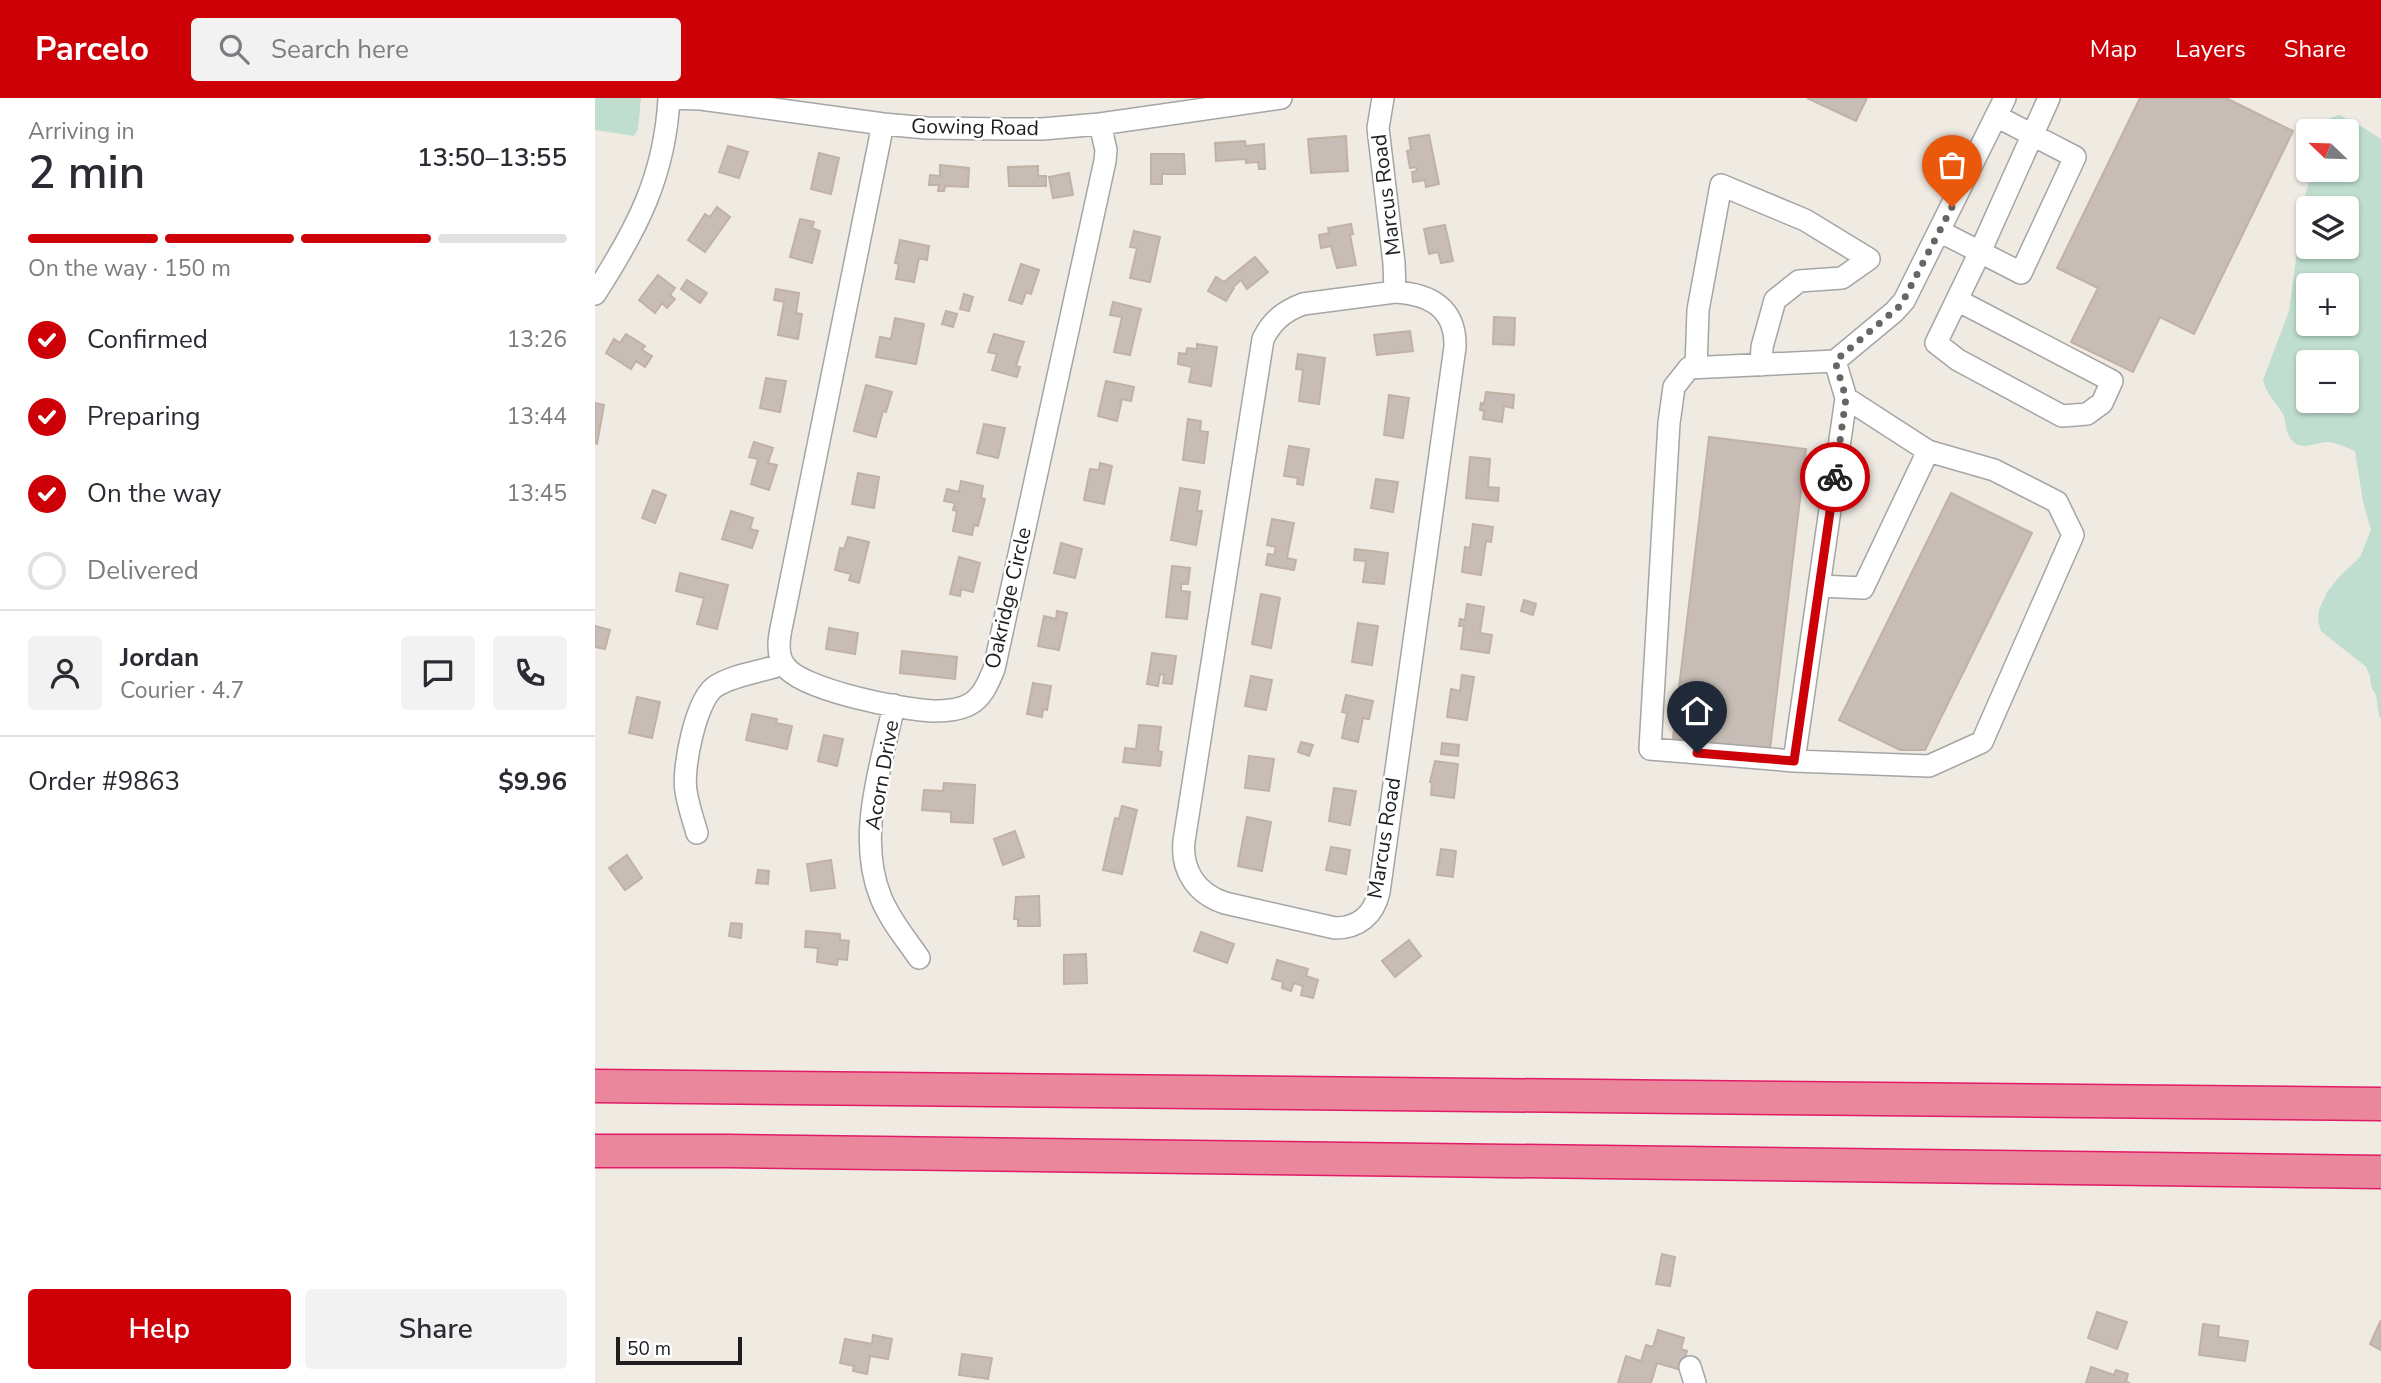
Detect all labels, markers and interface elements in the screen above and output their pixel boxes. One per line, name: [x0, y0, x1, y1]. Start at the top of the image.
search box: [191, 18, 681, 81]
text: Parcelo: [35, 27, 149, 72]
icon: search: [215, 30, 253, 68]
text: Search here: [271, 32, 409, 67]
text: Map: [2090, 33, 2137, 65]
text: Layers: [2175, 33, 2246, 65]
text: Share: [2284, 33, 2346, 65]
street label: Gowing Road: [911, 112, 1039, 142]
text: Arriving in: [28, 116, 135, 147]
north arrow: [2296, 119, 2359, 182]
map controls: [2296, 119, 2359, 413]
street label: Marcus Road: [1365, 133, 1407, 257]
pin: [1922, 135, 1982, 207]
text: 13:50–13:55: [417, 140, 567, 175]
text: 2 min: [28, 141, 145, 204]
icon: bag: [1933, 146, 1971, 184]
button: layers: [2296, 196, 2359, 259]
text: On the way · 150 m: [28, 253, 231, 284]
button: +: [2296, 273, 2359, 336]
icon: check: [28, 321, 66, 359]
text: Confirmed: [87, 322, 208, 357]
text: 13:26: [507, 324, 567, 355]
button: −: [2296, 350, 2359, 413]
icon: check: [28, 398, 66, 436]
text: Preparing: [87, 399, 200, 434]
text: 13:44: [507, 401, 567, 432]
courier: [1800, 442, 1870, 512]
icon: bike: [1816, 458, 1854, 496]
icon: check: [28, 475, 66, 513]
text: On the way: [87, 476, 221, 511]
text: 13:45: [507, 478, 567, 509]
street label: Oakridge Circle: [978, 524, 1038, 672]
text: Delivered: [87, 553, 199, 588]
button: person: [28, 636, 102, 710]
button: chat: [401, 636, 475, 710]
button: phone: [493, 636, 567, 710]
text: Jordan: [120, 640, 199, 675]
text: Courier · 4.7: [120, 675, 244, 706]
pin: [1667, 681, 1727, 753]
icon: home: [1678, 692, 1716, 730]
street label: Acorn Drive: [859, 718, 905, 832]
text: Order #9863: [28, 764, 180, 799]
text: $9.96: [498, 764, 567, 799]
street label: Marcus Road: [1361, 775, 1407, 901]
button: Help: [28, 1289, 291, 1369]
button: Share: [305, 1289, 567, 1369]
scale bar: [616, 1334, 742, 1366]
text: 50 m: [627, 1336, 671, 1362]

